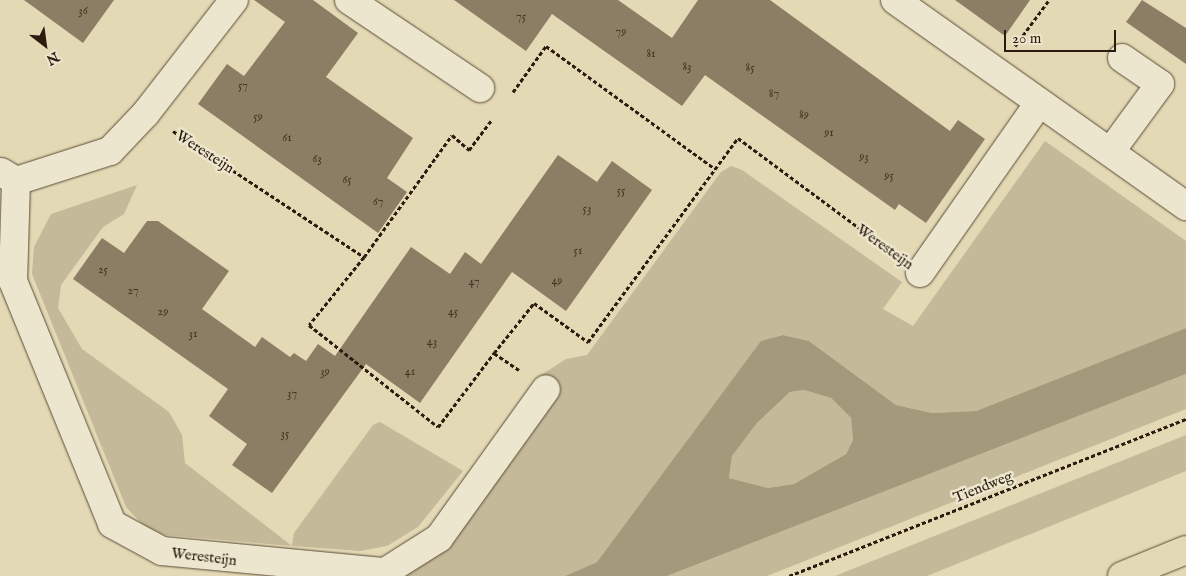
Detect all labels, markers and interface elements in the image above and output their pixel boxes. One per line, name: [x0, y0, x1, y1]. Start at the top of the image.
house number: 36: [78, 4, 88, 18]
house number: 75: [516, 10, 526, 24]
north arrow: [20, 20, 70, 70]
scale bar: [1006, 20, 1118, 52]
house number: 79: [616, 25, 626, 39]
text: 20 m: [1012, 29, 1041, 48]
text: N: [43, 47, 62, 69]
house number: 81: [646, 47, 656, 61]
house number: 83: [682, 60, 692, 74]
house number: 85: [745, 61, 755, 75]
house number: 57: [238, 79, 248, 93]
house number: 87: [769, 87, 779, 101]
house number: 89: [799, 108, 809, 122]
house number: 59: [253, 110, 263, 124]
house number: 91: [824, 126, 834, 140]
street label: Weresteijn: [173, 127, 237, 177]
house number: 61: [282, 131, 292, 145]
house number: 93: [859, 150, 869, 164]
house number: 63: [312, 152, 322, 166]
house number: 95: [884, 169, 894, 183]
house number: 65: [342, 173, 352, 187]
house number: 55: [617, 184, 625, 198]
house number: 67: [373, 195, 383, 209]
house number: 53: [583, 202, 591, 216]
street label: Weresteijn: [853, 220, 917, 274]
house number: 51: [574, 244, 582, 258]
house number: 25: [98, 263, 108, 277]
house number: 49: [551, 274, 563, 288]
house number: 47: [468, 275, 480, 289]
house number: 27: [127, 284, 139, 298]
house number: 29: [158, 305, 168, 319]
house number: 45: [448, 305, 458, 319]
house number: 31: [189, 327, 197, 341]
house number: 43: [427, 335, 437, 349]
house number: 39: [320, 365, 330, 379]
house number: 41: [405, 365, 415, 379]
house number: 37: [287, 387, 297, 401]
house number: 35: [281, 427, 289, 441]
street label: Tiendweg: [951, 467, 1015, 507]
street label: Weresteijn: [170, 544, 238, 570]

